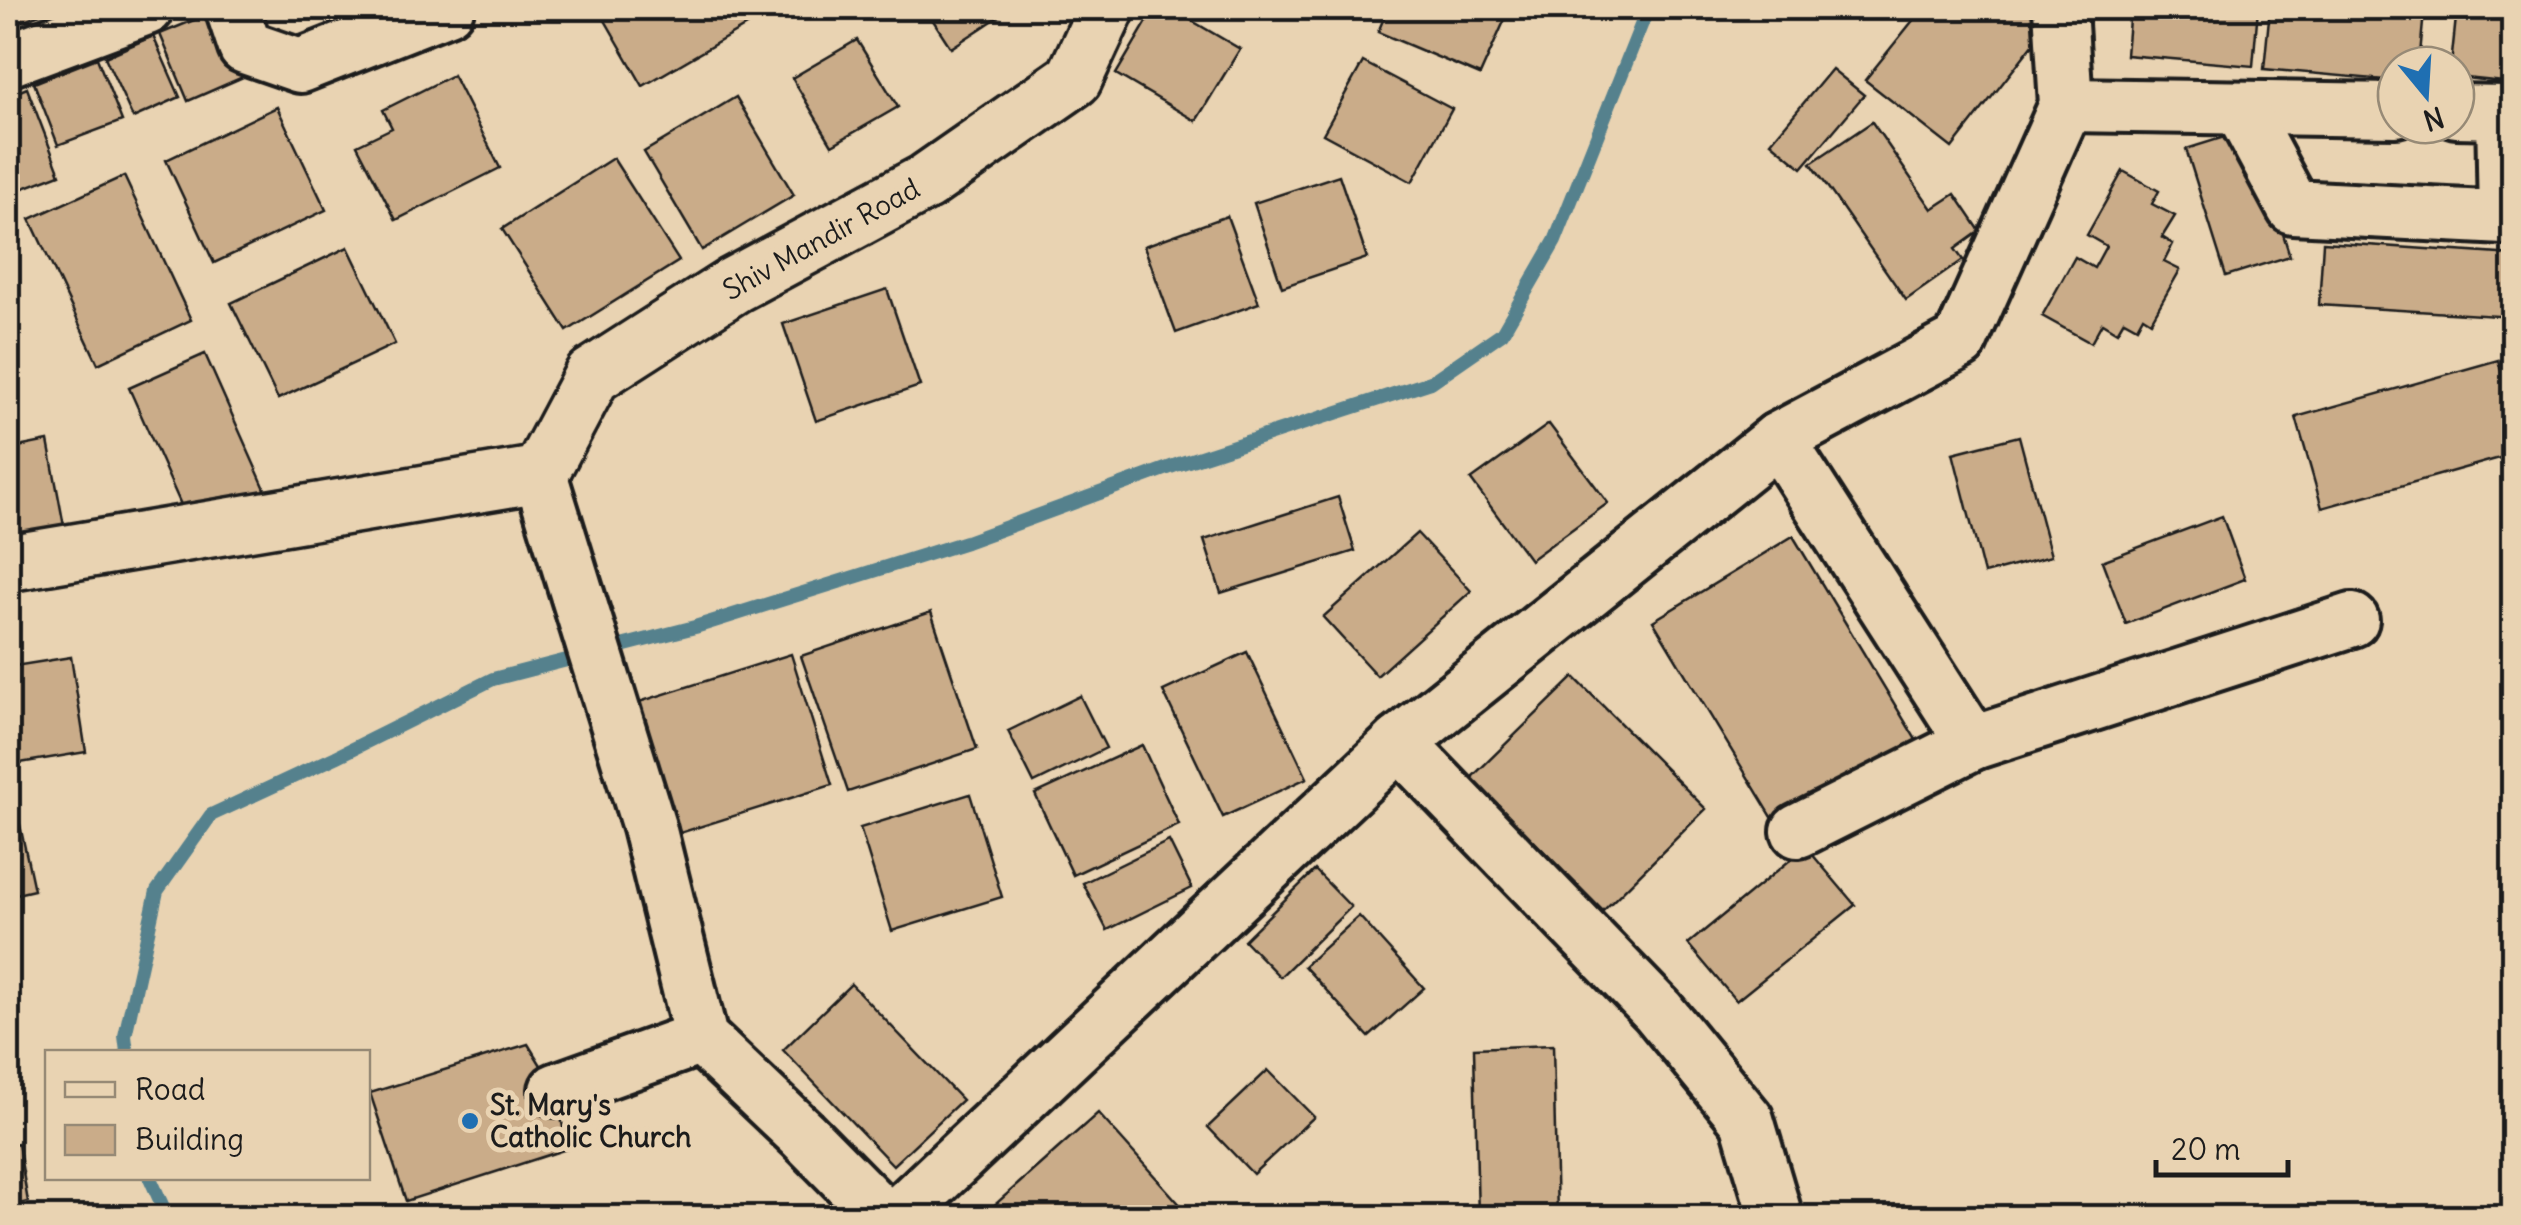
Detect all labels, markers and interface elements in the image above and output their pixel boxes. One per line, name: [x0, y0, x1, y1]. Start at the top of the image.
north arrow: [2376, 45, 2476, 145]
text: N: [2419, 99, 2448, 139]
street label: Shiv Mandir Road: [716, 170, 926, 308]
legend: [45, 1050, 370, 1180]
text: Road: [135, 1070, 205, 1108]
place label: St. Mary's Catholic Church: [490, 1087, 691, 1155]
marker: St. Mary's Catholic Church: [459, 1110, 481, 1132]
scale bar: [2156, 1115, 2288, 1177]
text: Building: [135, 1120, 244, 1158]
text: 20 m: [2171, 1130, 2241, 1168]

